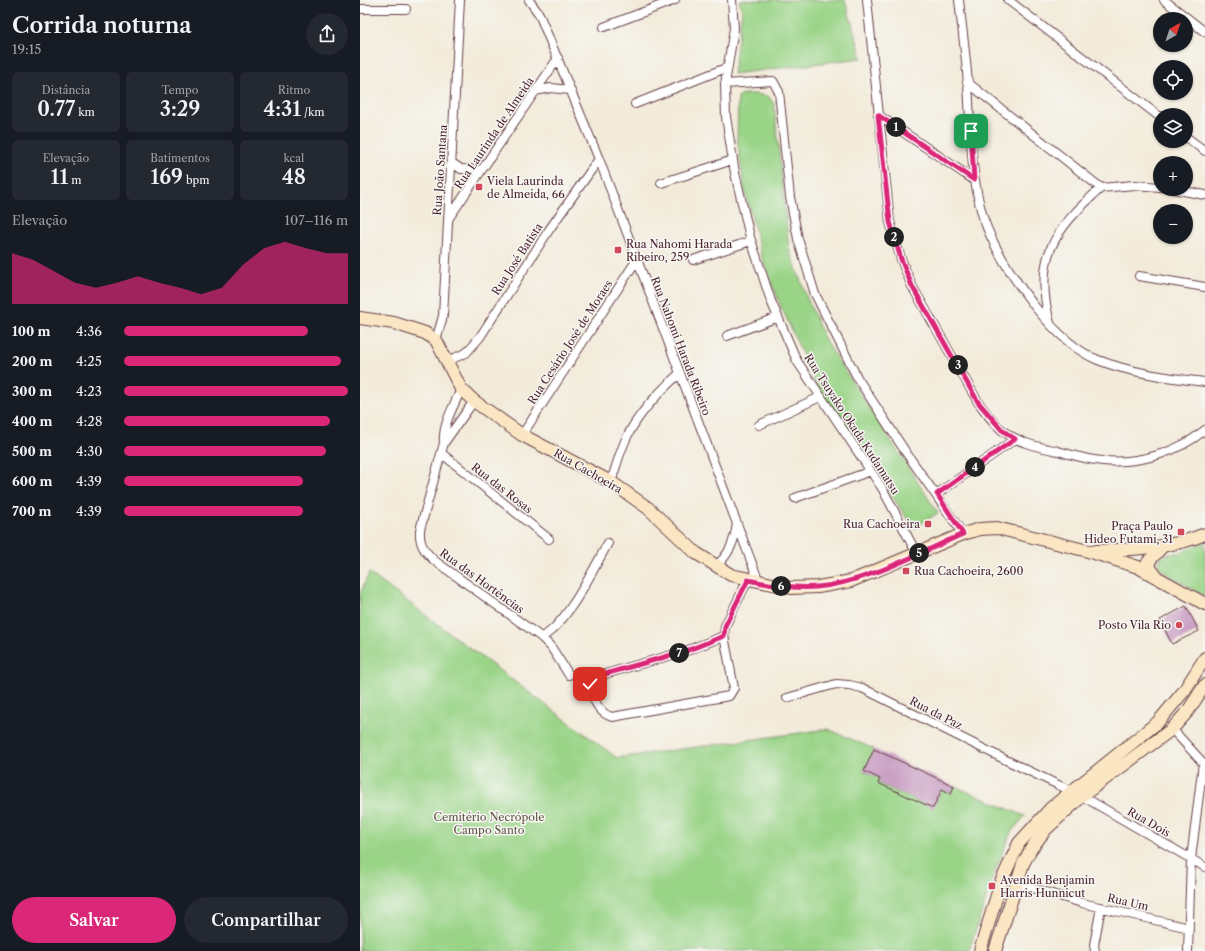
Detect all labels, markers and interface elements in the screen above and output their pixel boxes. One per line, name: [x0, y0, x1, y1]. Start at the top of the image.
text: Corrida noturna: [12, 12, 192, 39]
north arrow: [1153, 12, 1193, 52]
map controls: [1153, 12, 1193, 244]
button: share: [306, 13, 348, 55]
text: 19:15: [12, 41, 41, 57]
button: locate: [1153, 60, 1193, 100]
street label: Rua Laurinda de Almeida: [451, 74, 537, 192]
text: Distância: [42, 83, 90, 97]
text: Tempo: [161, 83, 199, 97]
text: Ritmo: [278, 83, 310, 97]
text: 0.77: [37, 97, 75, 121]
text: 3:29: [160, 97, 200, 121]
text: 4:31: [263, 97, 301, 121]
text: km: [75, 105, 95, 119]
text: /km: [301, 105, 325, 119]
button: layers: [1153, 108, 1193, 148]
pin: [954, 114, 988, 148]
pin: 1: [886, 117, 906, 137]
text: 1: [894, 120, 898, 134]
icon: arrive: [960, 120, 982, 142]
street label: Rua João Santana: [430, 124, 450, 216]
text: Elevação: [43, 151, 89, 165]
text: Batimentos: [150, 151, 210, 165]
text: kcal: [284, 151, 304, 165]
button: +: [1153, 156, 1193, 196]
text: 11: [51, 165, 68, 189]
text: 169: [150, 165, 183, 189]
text: 48: [282, 165, 306, 189]
text: m: [68, 173, 81, 187]
text: bpm: [183, 173, 210, 187]
place label: Viela Laurinda de Almeida, 66: [486, 174, 565, 201]
marker: Viela Laurinda de Almeida, 66: [474, 182, 484, 192]
button: −: [1153, 204, 1193, 244]
text: Elevação: [12, 212, 67, 228]
text: 107–116 m: [285, 212, 348, 228]
street label: Rua José Batista: [489, 220, 546, 298]
pin: 2: [884, 227, 904, 247]
text: 2: [891, 230, 897, 244]
place label: Rua Nahomi Harada Ribeiro, 259: [626, 237, 732, 264]
marker: Rua Nahomi Harada Ribeiro, 259: [613, 245, 623, 255]
street label: Rua Nahomi Harada Ribeiro: [648, 275, 714, 418]
street label: Rua Cesário José de Moraes: [525, 277, 616, 407]
text: 100 m: [12, 323, 51, 339]
text: 4:36: [76, 323, 102, 339]
street label: Rua Tsuyako Okada Kudamatsu: [801, 351, 903, 497]
text: 200 m: [12, 353, 52, 369]
text: 4:25: [76, 353, 102, 369]
pin: 3: [948, 355, 968, 375]
text: 3: [955, 358, 961, 372]
text: 300 m: [12, 383, 52, 399]
text: 4:23: [76, 383, 102, 399]
text: 400 m: [12, 413, 52, 429]
text: 4:28: [76, 413, 102, 429]
text: 500 m: [12, 443, 52, 459]
text: 4:30: [76, 443, 103, 459]
street label: Rua Cachoeira: [551, 446, 625, 496]
pin: 4: [965, 457, 985, 477]
street label: Rua das Rosas: [469, 460, 536, 516]
text: 4: [972, 460, 978, 474]
text: 600 m: [12, 473, 53, 489]
text: 4:39: [76, 473, 102, 489]
text: 700 m: [12, 503, 52, 519]
text: 4:39: [76, 503, 102, 519]
place label: Rua Cachoeira: [843, 517, 920, 531]
marker: Rua Cachoeira: [923, 519, 933, 529]
place label: Praça Paulo Hideo Futami, 31: [1084, 519, 1173, 546]
marker: Praça Paulo Hideo Futami, 31: [1176, 527, 1186, 537]
pin: 5: [909, 543, 929, 563]
street label: Rua das Hortências: [437, 546, 527, 616]
text: 5: [916, 546, 922, 560]
place label: Rua Cachoeira, 2600: [914, 564, 1024, 578]
marker: Rua Cachoeira, 2600: [901, 566, 911, 576]
pin: 6: [771, 576, 791, 596]
text: 6: [778, 579, 784, 593]
place label: Posto Vila Rio: [1098, 618, 1171, 632]
marker: Posto Vila Rio: [1174, 620, 1184, 630]
pin: 7: [669, 643, 689, 663]
text: 7: [676, 646, 682, 660]
pin: [573, 667, 607, 701]
icon: check: [579, 673, 601, 695]
street label: Rua da Paz: [907, 694, 965, 732]
street label: Rua Dois: [1125, 804, 1173, 840]
park label: Cemitério Necrópole Campo Santo: [434, 810, 544, 837]
place label: Avenida Benjamin Harris Hunnicut: [999, 873, 1095, 900]
marker: Avenida Benjamin Harris Hunnicut: [987, 881, 997, 891]
street label: Rua Um: [1106, 890, 1151, 914]
button: Salvar: [12, 897, 176, 943]
button: Compartilhar: [184, 897, 348, 943]

